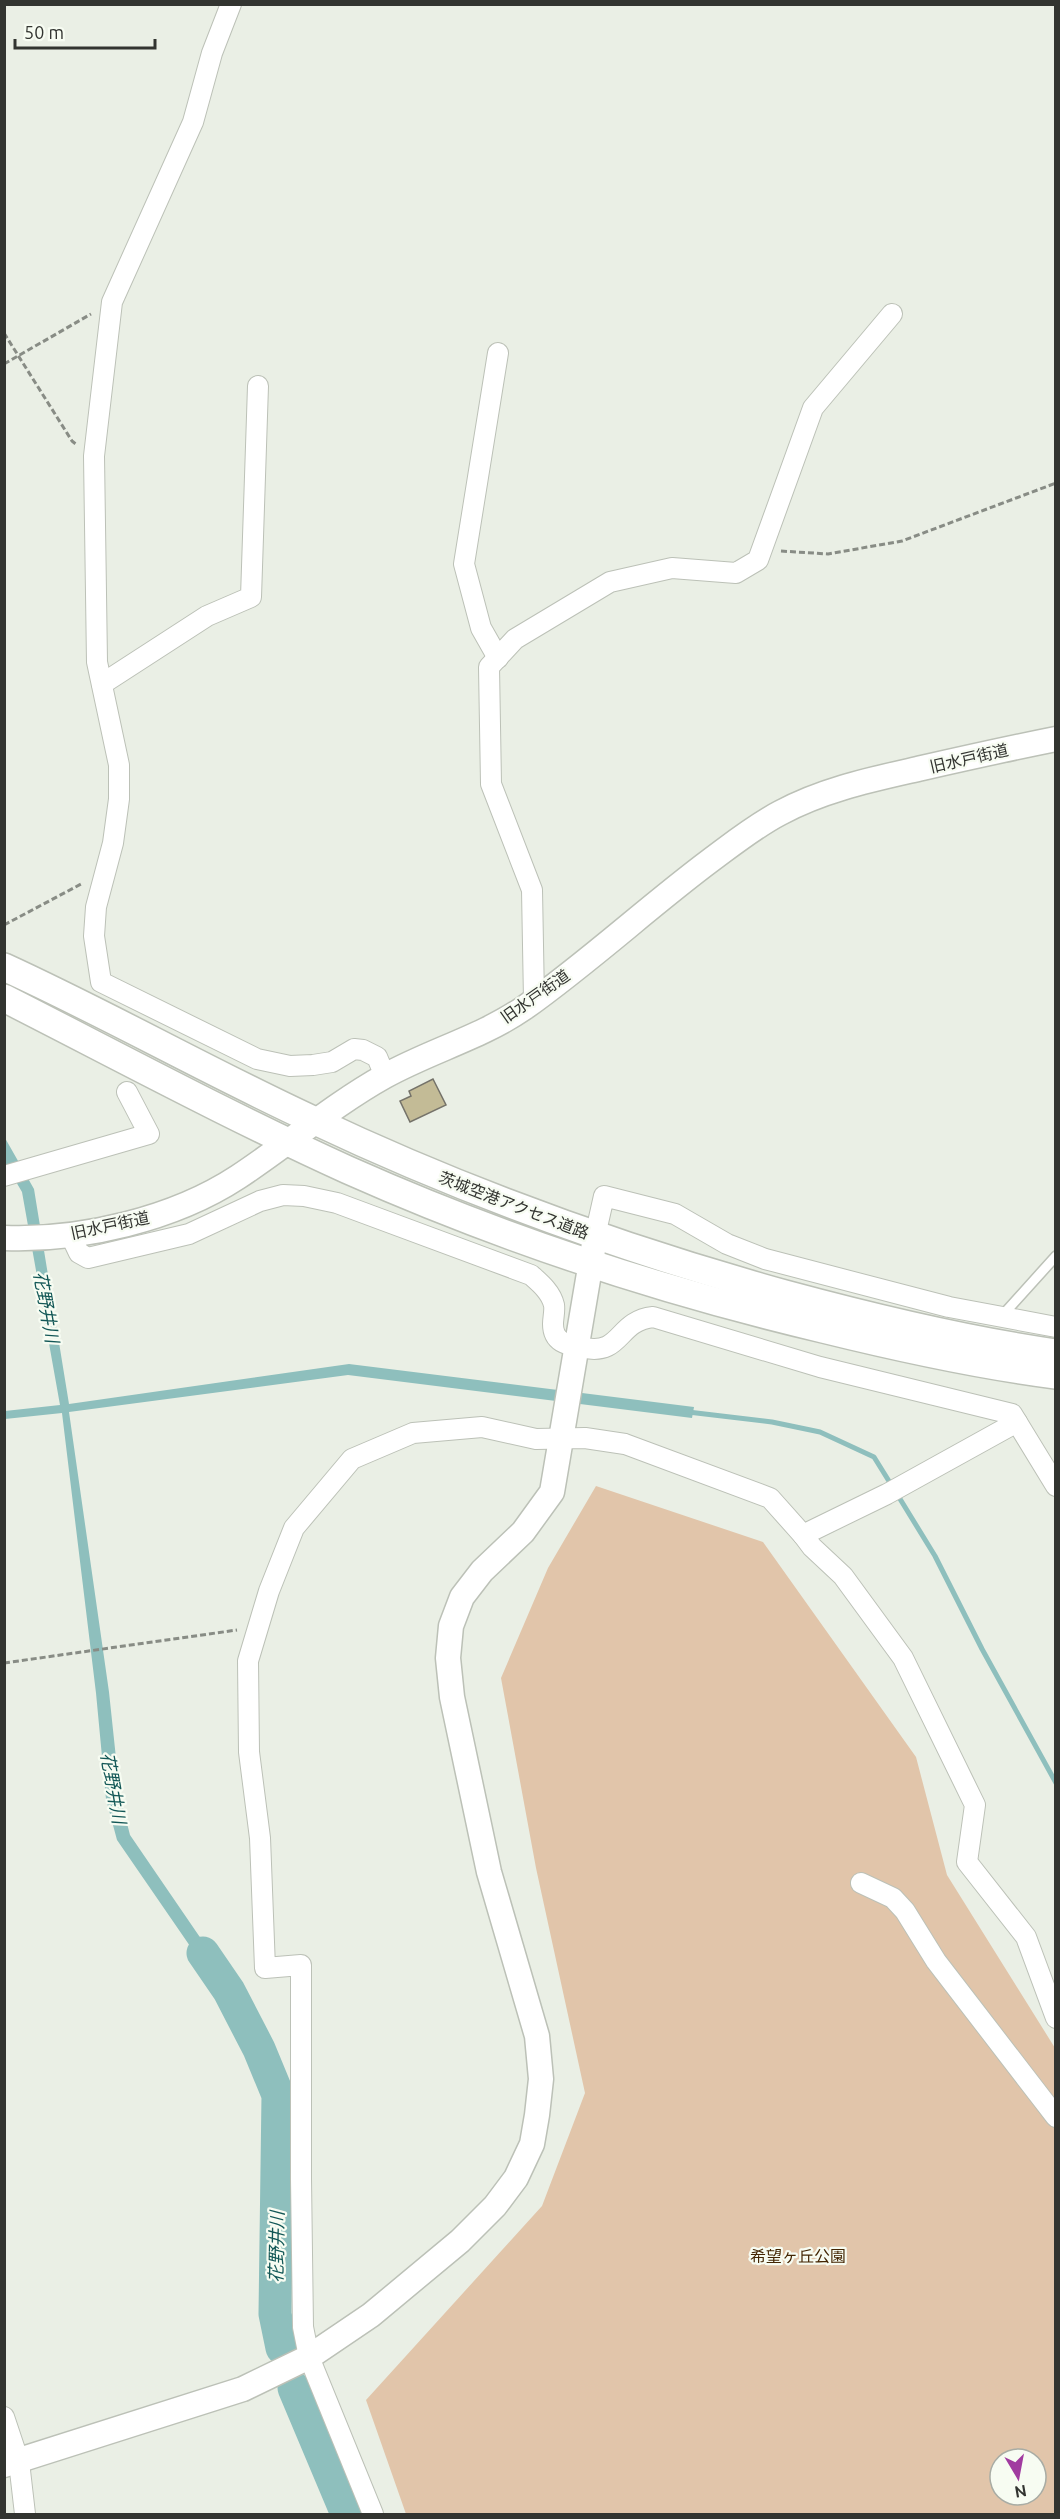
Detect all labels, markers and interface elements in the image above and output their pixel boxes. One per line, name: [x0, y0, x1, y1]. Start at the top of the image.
scale bar: [15, 12, 154, 50]
text: 50 m: [24, 22, 64, 42]
street label: 旧水戸街道: [928, 740, 1010, 776]
street label: 旧水戸街道: [497, 966, 573, 1026]
street label: 茨城空港アクセス道路: [436, 1168, 592, 1242]
street label: 旧水戸街道: [69, 1208, 151, 1242]
water label: 花野井川: [31, 1270, 63, 1346]
water label: 花野井川: [98, 1751, 130, 1827]
water label: 花野井川: [265, 2209, 287, 2283]
park label: 希望ヶ丘公園: [750, 2247, 846, 2265]
north arrow: [988, 2447, 1048, 2507]
text: N: [1013, 2482, 1028, 2502]

